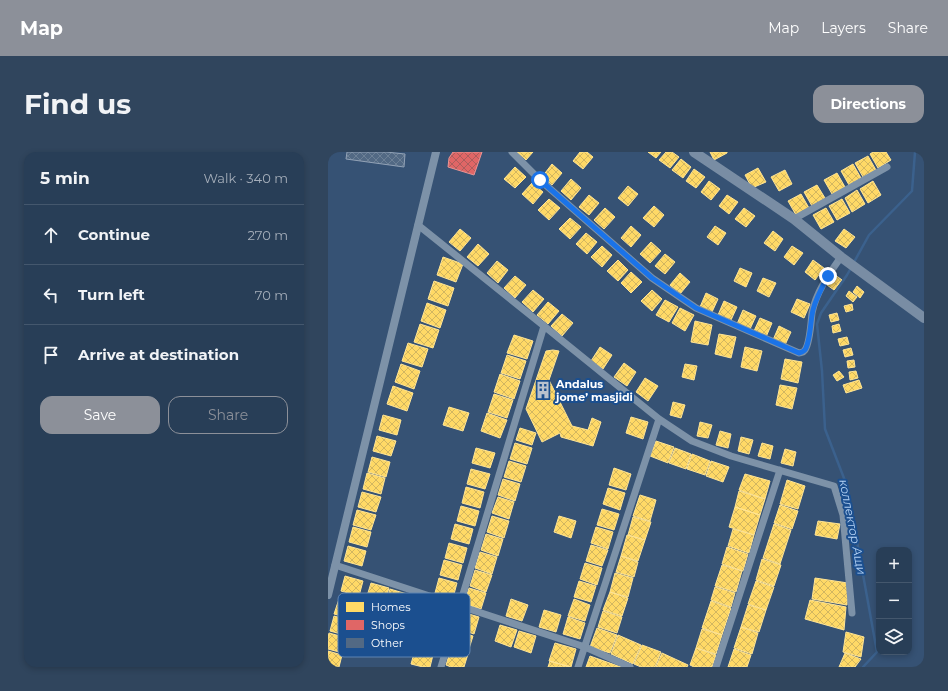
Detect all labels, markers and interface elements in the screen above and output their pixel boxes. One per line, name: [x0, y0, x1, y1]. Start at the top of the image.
text: Map: [20, 17, 63, 40]
text: Map: [768, 19, 799, 37]
text: Layers: [821, 19, 866, 37]
text: Share: [888, 19, 928, 37]
button: Directions: [813, 85, 924, 123]
text: Find us: [24, 87, 131, 121]
text: 5 min: [40, 168, 90, 188]
text: Walk · 340 m: [204, 170, 288, 186]
route start: [531, 171, 549, 189]
icon: ahead: [40, 224, 62, 246]
text: Continue: [78, 225, 150, 244]
text: 270 m: [247, 227, 288, 243]
route end: [819, 267, 837, 285]
icon: left: [40, 284, 62, 306]
text: Turn left: [78, 285, 145, 304]
text: 70 m: [255, 287, 288, 303]
icon: arrive: [40, 344, 62, 366]
text: Arrive at destination: [78, 345, 239, 364]
place label: Andalus jome’ masjidi: [554, 377, 633, 404]
building icon: Andalus jome’ masjidi: [533, 380, 553, 400]
button: Save: [40, 396, 160, 434]
button: Share: [168, 396, 288, 434]
water label: коллектор Ащи: [836, 478, 870, 576]
map controls: [876, 547, 912, 655]
button: +: [876, 547, 912, 583]
button: −: [876, 583, 912, 619]
legend: [338, 593, 470, 657]
text: Homes: [371, 600, 411, 614]
text: Shops: [371, 618, 406, 632]
button: layers: [876, 619, 912, 655]
text: Other: [371, 636, 403, 650]

